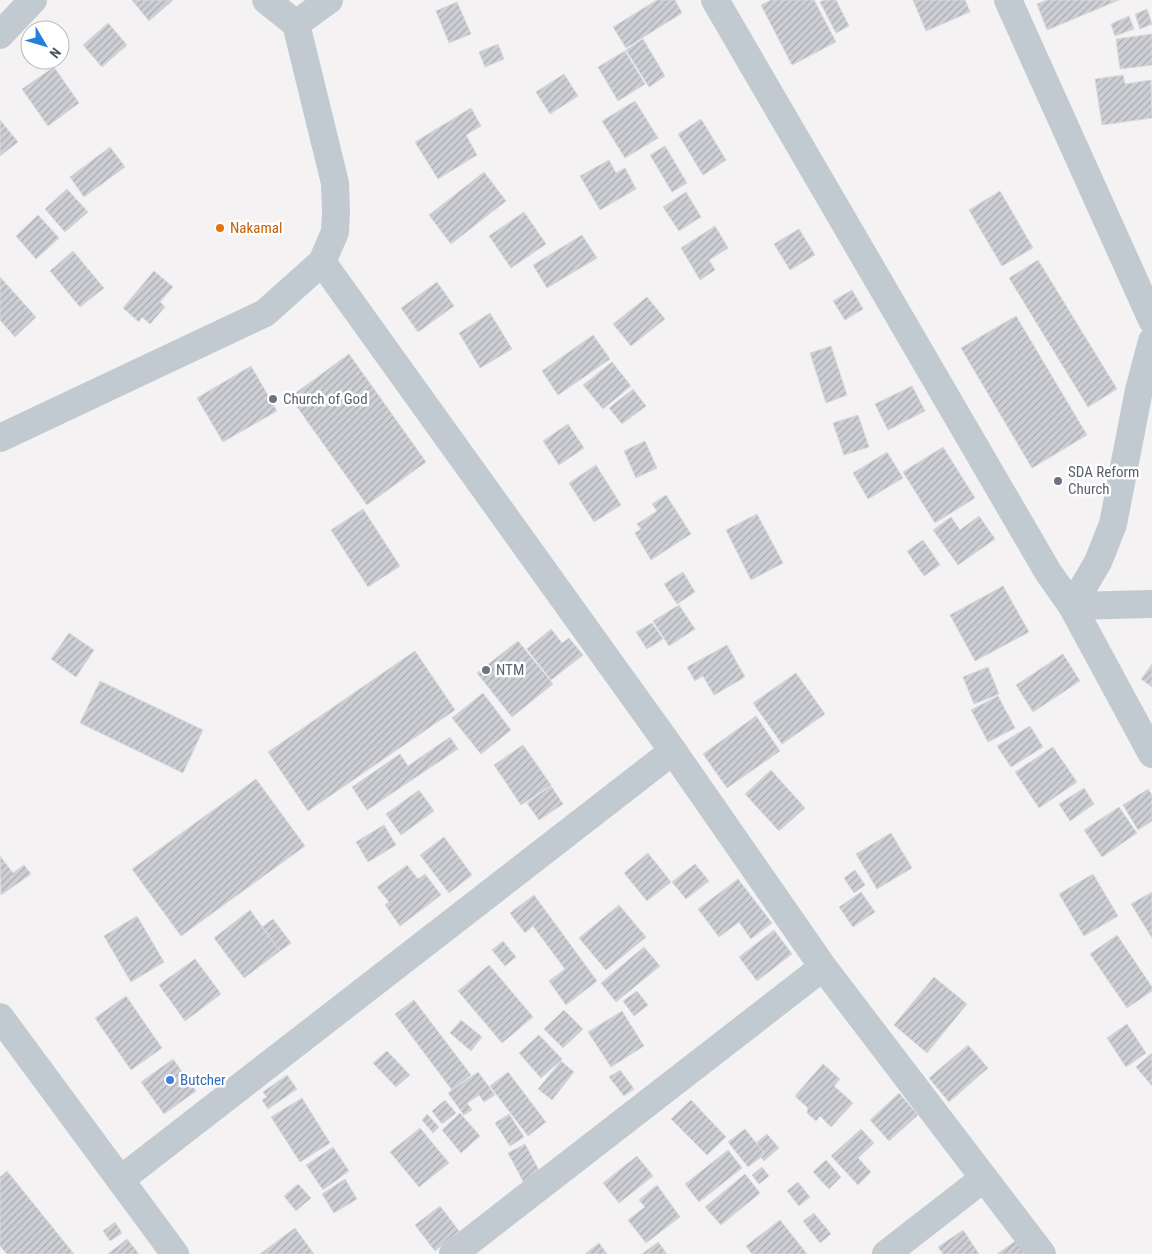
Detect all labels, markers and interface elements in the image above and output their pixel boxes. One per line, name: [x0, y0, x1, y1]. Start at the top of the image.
north arrow: [20, 20, 70, 70]
text: N: [46, 45, 64, 61]
place label: Nakamal: [230, 219, 282, 237]
marker: Nakamal: [214, 222, 226, 234]
place label: Church of God: [283, 390, 368, 408]
marker: Church of God: [267, 393, 279, 405]
place label: SDA Reform Church: [1068, 463, 1139, 498]
marker: SDA Reform Church: [1052, 475, 1064, 487]
place label: NTM: [496, 661, 524, 679]
marker: NTM: [480, 664, 492, 676]
place label: Butcher: [180, 1071, 226, 1089]
marker: Butcher: [164, 1074, 176, 1086]

